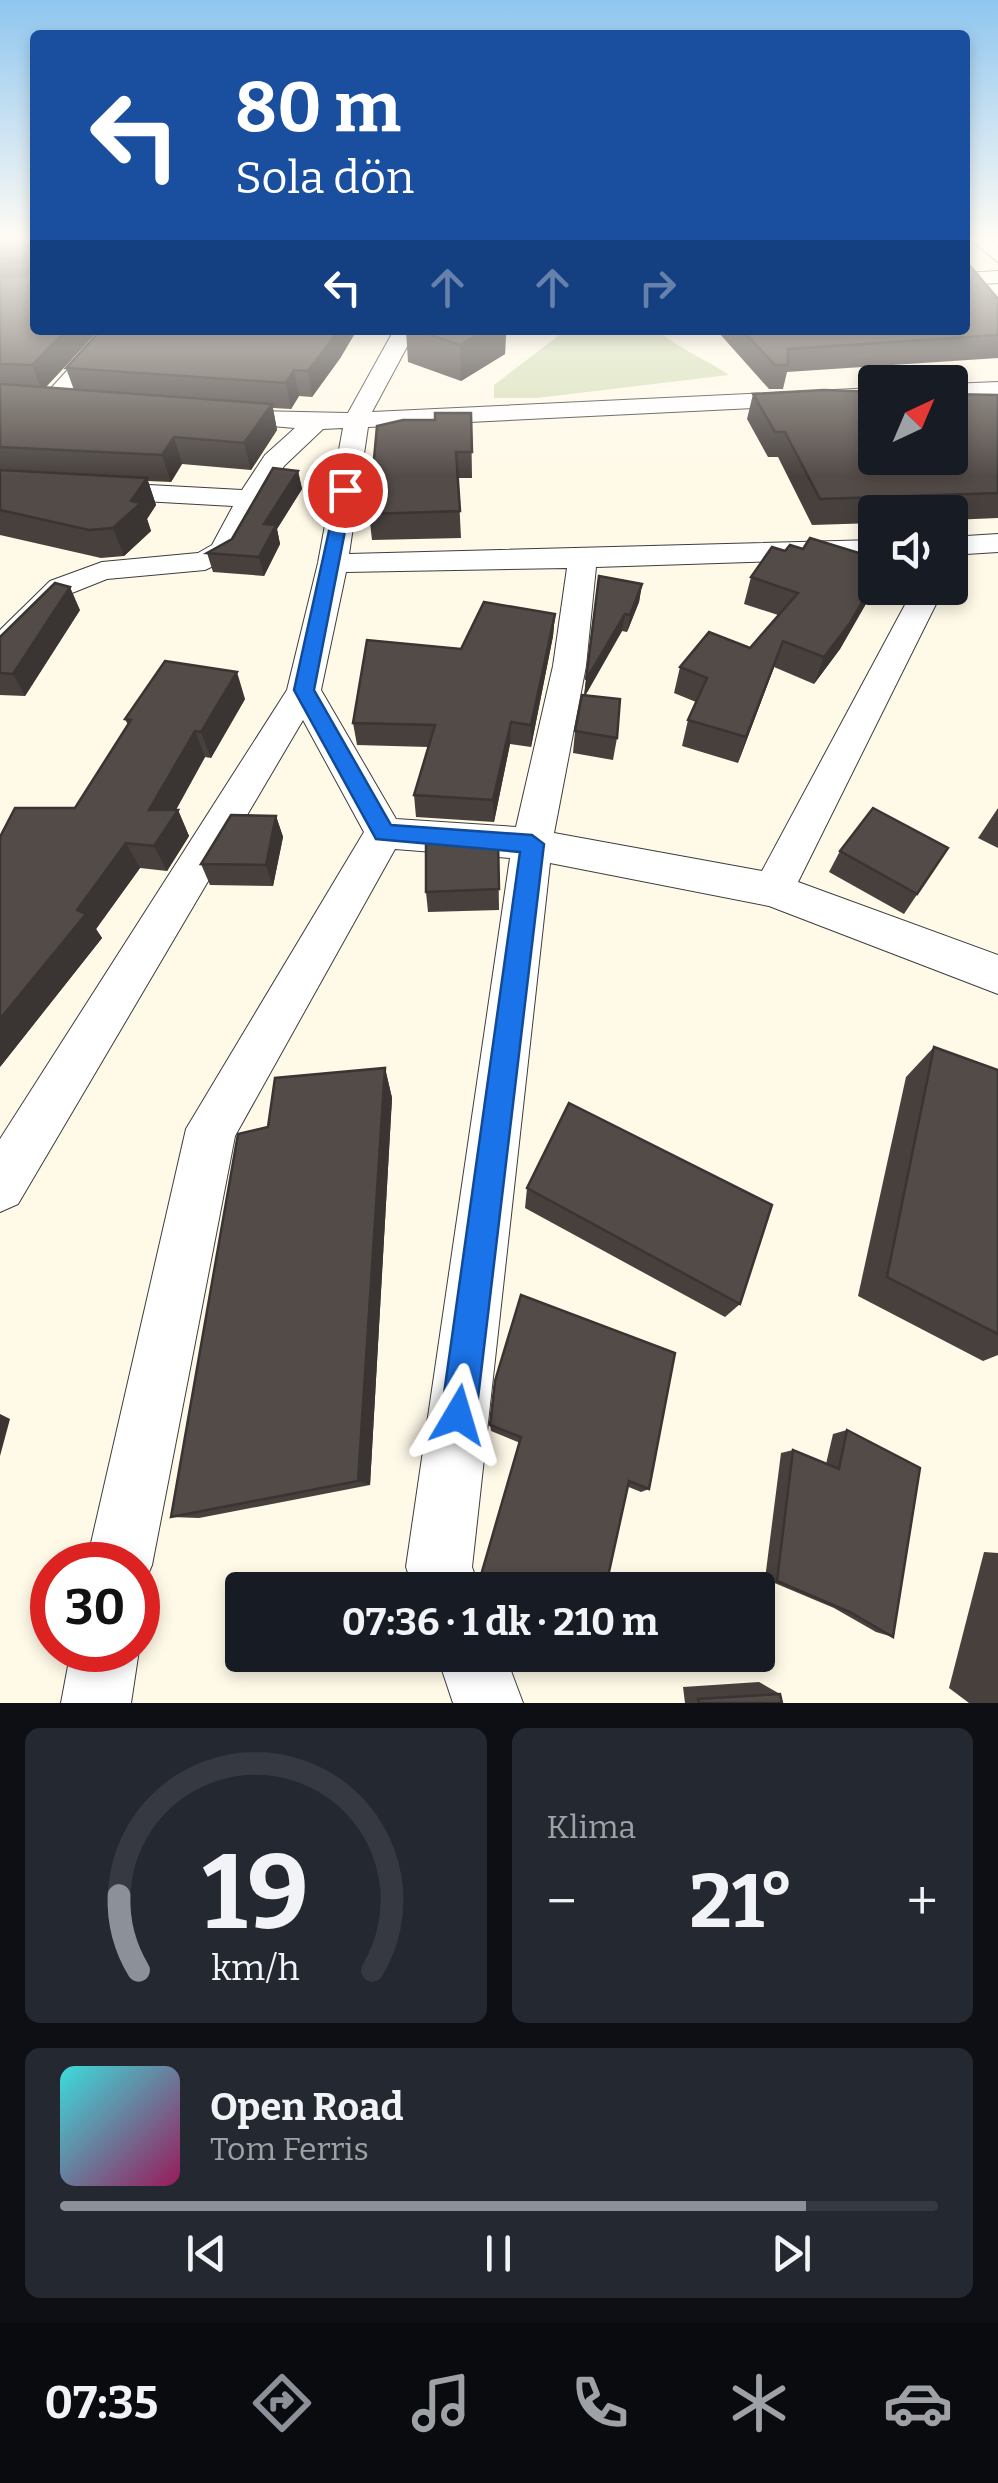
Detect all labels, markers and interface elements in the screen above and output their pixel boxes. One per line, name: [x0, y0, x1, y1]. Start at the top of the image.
text: 80 m: [235, 66, 401, 150]
icon: left: [70, 70, 200, 200]
text: Sola dön: [235, 151, 414, 205]
icon: left: [315, 260, 370, 315]
icon: ahead: [420, 260, 475, 315]
icon: ahead: [525, 260, 580, 315]
icon: right: [630, 260, 685, 315]
north arrow: [858, 365, 968, 475]
map controls: [858, 365, 968, 605]
pin: [303, 448, 388, 533]
icon: arrive: [318, 463, 373, 518]
button: sound: [858, 495, 968, 605]
position arrow: [406, 1363, 510, 1467]
speed limit sign: 30: [30, 1542, 160, 1672]
text: 07:36 · 1 dk · 210 m: [342, 1599, 658, 1645]
text: Klima: [547, 1808, 636, 1846]
text: 19: [203, 1831, 309, 1956]
text: 21°: [689, 1857, 794, 1947]
text: −: [547, 1869, 577, 1935]
text: +: [907, 1869, 938, 1935]
text: km/h: [212, 1947, 300, 1989]
text: Open Road: [210, 2084, 403, 2130]
text: Tom Ferris: [210, 2130, 369, 2168]
icon: previous: [179, 2226, 234, 2281]
icon: pause: [471, 2226, 526, 2281]
icon: next: [764, 2226, 819, 2281]
icon: directions: [247, 2368, 317, 2438]
icon: music: [406, 2368, 476, 2438]
icon: phone: [565, 2368, 635, 2438]
icon: climate: [724, 2368, 794, 2438]
icon: car: [883, 2368, 953, 2438]
text: 07:35: [45, 2376, 158, 2430]

